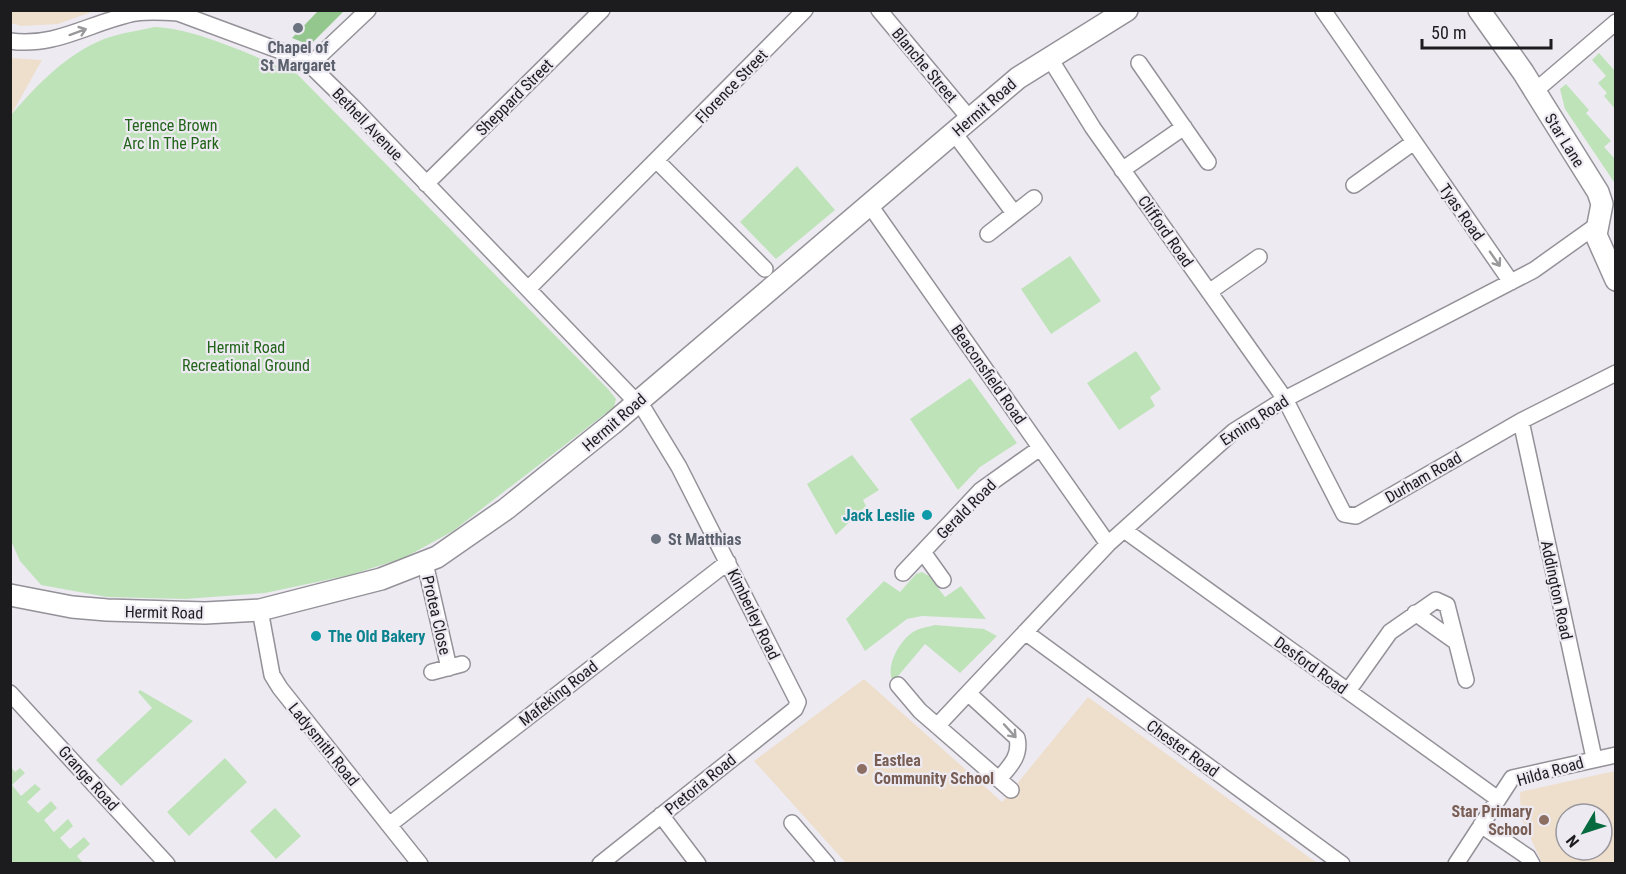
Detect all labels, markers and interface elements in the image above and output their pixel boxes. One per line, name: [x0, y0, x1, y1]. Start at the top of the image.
scale bar: [1422, 12, 1551, 50]
marker: Chapel of St Margaret: [291, 21, 305, 35]
text: 50 m: [1431, 22, 1466, 43]
street label: Blanche Street: [888, 24, 962, 107]
one-way arrow: [68, 25, 87, 36]
place label: Chapel of St Margaret: [260, 38, 336, 75]
street label: Florence Street: [691, 45, 772, 127]
street label: Sheppard Street: [472, 55, 557, 140]
street label: Hermit Road: [948, 74, 1020, 140]
street label: Bethell Avenue: [328, 84, 407, 164]
street label: Star Lane: [1541, 110, 1588, 171]
park label: Terence Brown Arc In The Park: [123, 116, 220, 153]
street label: Tyas Road: [1435, 180, 1488, 244]
street label: Clifford Road: [1134, 192, 1197, 271]
one-way arrow: [1489, 250, 1501, 267]
street label: Beaconsfield Road: [947, 321, 1030, 428]
park label: Hermit Road Recreational Ground: [182, 338, 310, 375]
street label: Hermit Road: [578, 389, 650, 455]
street label: Exning Road: [1216, 391, 1292, 450]
street label: Durham Road: [1382, 448, 1465, 507]
street label: Gerald Road: [933, 476, 1000, 543]
place label: Jack Leslie: [843, 506, 915, 525]
marker: Jack Leslie: [920, 508, 934, 522]
place label: St Matthias: [668, 530, 741, 549]
marker: St Matthias: [649, 532, 663, 546]
street label: Addington Road: [1537, 539, 1576, 641]
street label: Kimberley Road: [723, 566, 784, 663]
street label: Protea Close: [418, 574, 455, 657]
street label: Hermit Road: [125, 602, 203, 623]
place label: The Old Bakery: [328, 627, 425, 646]
marker: The Old Bakery: [309, 629, 323, 643]
street label: Desford Road: [1271, 633, 1351, 698]
street label: Mafeking Road: [515, 657, 601, 730]
street label: Ladysmith Road: [284, 699, 363, 790]
street label: Chester Road: [1143, 716, 1222, 781]
one-way arrow: [1003, 724, 1017, 739]
street label: Grange Road: [55, 742, 123, 815]
street label: Pretoria Road: [661, 750, 740, 819]
place label: Eastlea Community School: [874, 751, 994, 788]
street label: Hilda Road: [1515, 753, 1586, 790]
marker: Eastlea Community School: [855, 762, 869, 776]
place label: Star Primary School: [1452, 802, 1532, 839]
north arrow: [1554, 802, 1614, 862]
marker: Star Primary School: [1537, 813, 1551, 827]
text: N: [1562, 831, 1583, 851]

